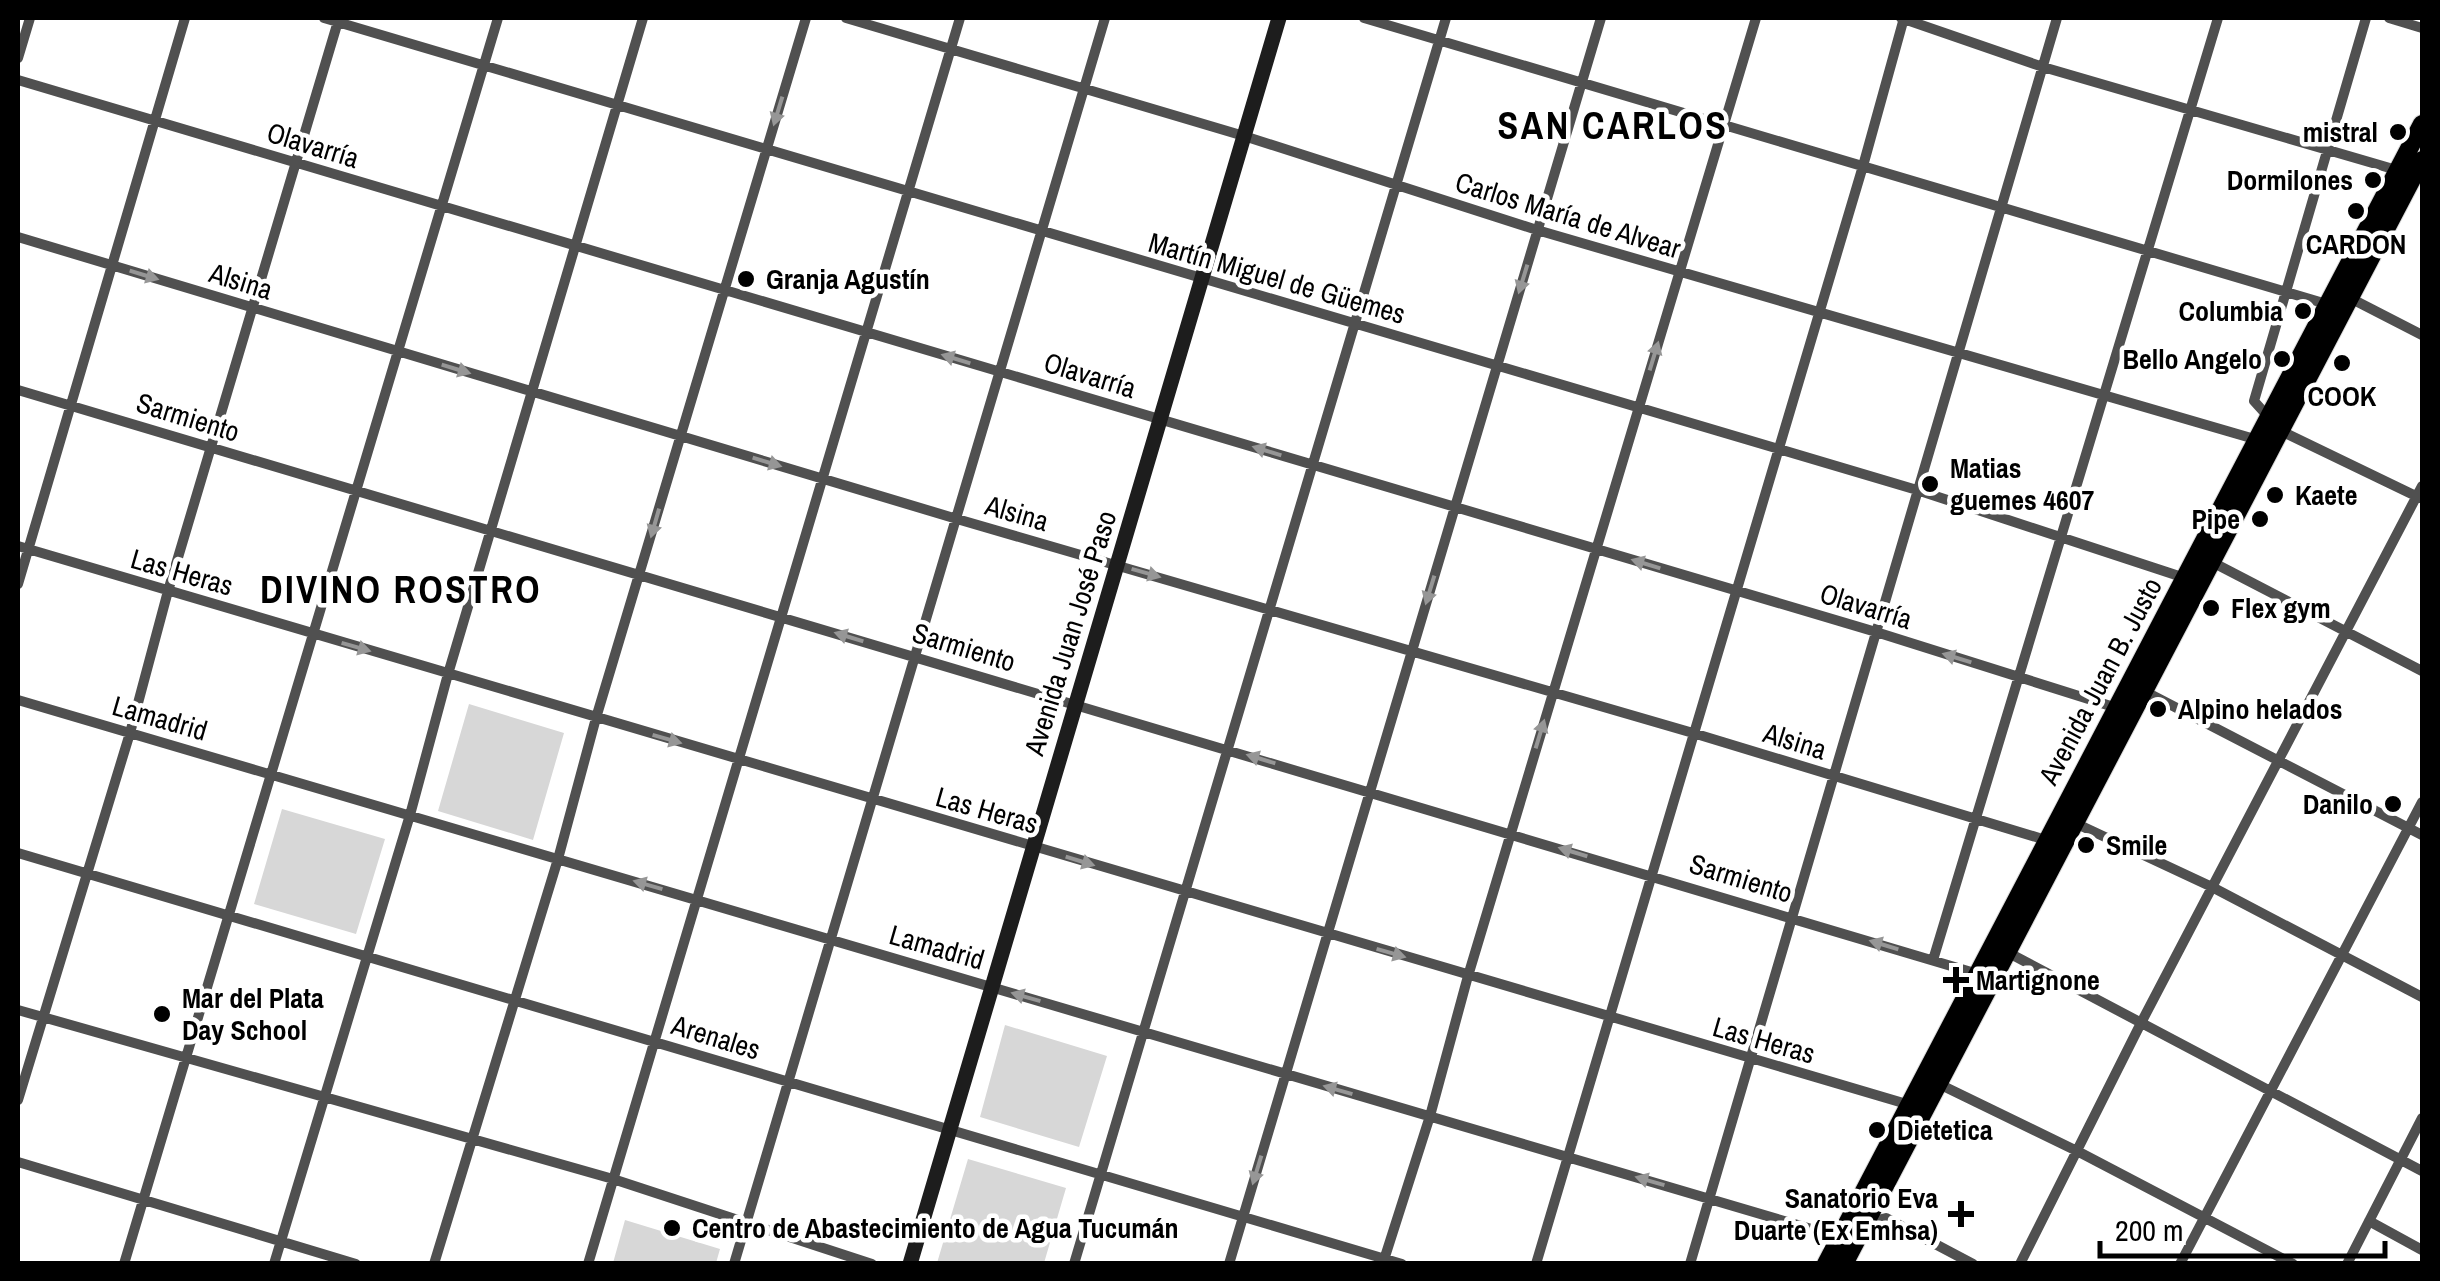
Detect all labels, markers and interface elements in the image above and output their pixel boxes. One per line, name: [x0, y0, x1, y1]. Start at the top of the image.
one-way arrow: [770, 96, 785, 127]
district label: SAN CARLOS: [1498, 100, 1729, 151]
street label: Olavarría: [262, 113, 364, 177]
place label: mistral: [2303, 113, 2378, 151]
marker: mistral: [2387, 121, 2409, 143]
place label: Dormilones: [2227, 161, 2353, 199]
street label: Carlos María de Alvear: [1451, 163, 1686, 267]
marker: Dormilones: [2362, 169, 2384, 191]
marker: CARDON: [2345, 200, 2367, 222]
street label: Martín Miguel de Güemes: [1144, 223, 1410, 333]
place label: CARDON: [2306, 225, 2406, 263]
street label: Alsina: [204, 253, 277, 309]
place label: Granja Agustín: [766, 260, 930, 298]
one-way arrow: [1515, 264, 1530, 294]
marker: Granja Agustín: [735, 268, 757, 290]
one-way arrow: [130, 269, 160, 284]
place label: Columbia: [2178, 292, 2283, 330]
marker: Columbia: [2292, 300, 2314, 322]
one-way arrow: [1647, 340, 1662, 370]
place label: Bello Angelo: [2123, 340, 2262, 378]
street label: Olavarría: [1039, 343, 1141, 407]
marker: Bello Angelo: [2271, 348, 2293, 370]
one-way arrow: [940, 351, 970, 366]
marker: COOK: [2331, 352, 2353, 374]
one-way arrow: [441, 362, 471, 377]
place label: COOK: [2308, 377, 2377, 415]
street label: Sarmiento: [132, 383, 244, 451]
one-way arrow: [1251, 443, 1282, 458]
place label: Matias guemes 4607: [1950, 449, 2094, 519]
one-way arrow: [752, 455, 783, 470]
marker: Matias guemes 4607: [1919, 473, 1941, 495]
place label: Kaete: [2295, 476, 2358, 514]
marker: Kaete: [2264, 484, 2286, 506]
street label: Alsina: [980, 486, 1053, 540]
place label: Pipe: [2192, 500, 2240, 538]
street label: Avenida Juan José Paso: [1014, 506, 1125, 761]
one-way arrow: [647, 508, 662, 539]
marker: Pipe: [2249, 508, 2271, 530]
street label: Las Heras: [126, 539, 238, 605]
one-way arrow: [1630, 556, 1661, 571]
district label: DIVINO ROSTRO: [260, 564, 542, 615]
one-way arrow: [1131, 566, 1162, 581]
street label: Avenida Juan B. Justo: [2029, 571, 2171, 792]
street label: Olavarría: [1815, 574, 1917, 638]
one-way arrow: [1422, 575, 1437, 606]
place label: Flex gym: [2231, 589, 2331, 627]
marker: Flex gym: [2200, 597, 2222, 619]
street label: Sarmiento: [908, 613, 1020, 681]
one-way arrow: [833, 629, 864, 644]
one-way arrow: [341, 640, 371, 655]
one-way arrow: [1942, 649, 1972, 664]
street label: Lamadrid: [108, 686, 212, 750]
place label: Alpino helados: [2178, 690, 2343, 728]
marker: Alpino helados: [2147, 698, 2169, 720]
street label: Alsina: [1758, 713, 1831, 769]
one-way arrow: [1533, 718, 1548, 749]
one-way arrow: [652, 732, 683, 747]
one-way arrow: [1246, 751, 1276, 766]
street label: Las Heras: [931, 777, 1043, 843]
place label: Danilo: [2303, 785, 2373, 823]
marker: Danilo: [2382, 793, 2404, 815]
place label: Smile: [2106, 826, 2167, 864]
marker: Smile: [2075, 834, 2097, 856]
one-way arrow: [1557, 844, 1588, 859]
street label: Sarmiento: [1685, 844, 1797, 912]
one-way arrow: [1065, 854, 1095, 869]
one-way arrow: [632, 877, 663, 893]
street label: Lamadrid: [885, 915, 989, 979]
one-way arrow: [1869, 937, 1899, 952]
one-way arrow: [1376, 946, 1407, 961]
place label: Martignone: [1976, 961, 2100, 999]
marker: Martignone: [1945, 969, 1967, 991]
place label: Mar del Plata Day School: [182, 979, 324, 1049]
one-way arrow: [1011, 989, 1041, 1004]
marker: Mar del Plata Day School: [151, 1003, 173, 1025]
street label: Arenales: [666, 1005, 765, 1068]
street label: Las Heras: [1708, 1007, 1820, 1073]
one-way arrow: [1322, 1082, 1353, 1097]
place label: Dietetica: [1897, 1111, 1993, 1149]
marker: Dietetica: [1866, 1119, 1888, 1141]
one-way arrow: [1249, 1155, 1264, 1186]
one-way arrow: [1634, 1173, 1665, 1188]
place label: Sanatorio Eva Duarte (Ex Emhsa): [1734, 1179, 1938, 1249]
scale bar: [2100, 1196, 2385, 1258]
marker: Sanatorio Eva Duarte (Ex Emhsa): [1948, 1201, 1974, 1227]
place label: Centro de Abastecimiento de Agua Tucumán: [692, 1209, 1179, 1247]
text: 200 m: [2115, 1210, 2183, 1250]
marker: Centro de Abastecimiento de Agua Tucumán: [661, 1217, 683, 1239]

